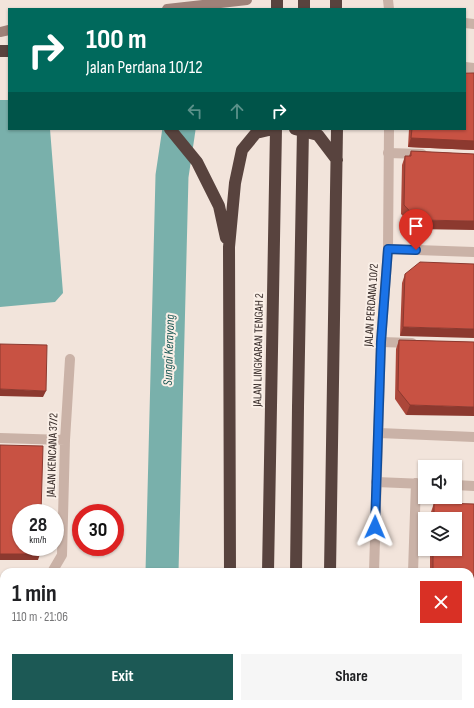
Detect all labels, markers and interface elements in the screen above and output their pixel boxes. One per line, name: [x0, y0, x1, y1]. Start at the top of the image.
text: 100 m: [86, 23, 147, 56]
icon: right: [20, 24, 72, 76]
text: Jalan Perdana 10/12: [86, 57, 203, 78]
icon: left: [184, 100, 206, 122]
icon: ahead: [226, 100, 248, 122]
icon: right: [268, 100, 290, 122]
pin: [399, 209, 433, 250]
icon: arrive: [405, 215, 427, 237]
street label: JALAN PERDANA 10/2: [361, 263, 382, 348]
street label: JALAN LINGKARAN TENGAH 2: [250, 293, 267, 408]
water label: Sungai Kerayong: [160, 313, 178, 386]
street label: JALAN KENCANA 37/2: [44, 413, 61, 498]
map controls: [418, 460, 462, 556]
button: sound: [418, 460, 462, 504]
speed limit sign: 30: [72, 504, 124, 556]
position arrow: [354, 506, 396, 548]
button: layers: [418, 512, 462, 556]
text: 28: [29, 513, 47, 537]
text: km/h: [29, 534, 47, 546]
text: 1 min: [12, 579, 57, 608]
button: close: [420, 581, 462, 623]
text: 110 m · 21:06: [12, 609, 68, 625]
button: Exit: [12, 654, 233, 700]
button: Share: [241, 654, 462, 700]

